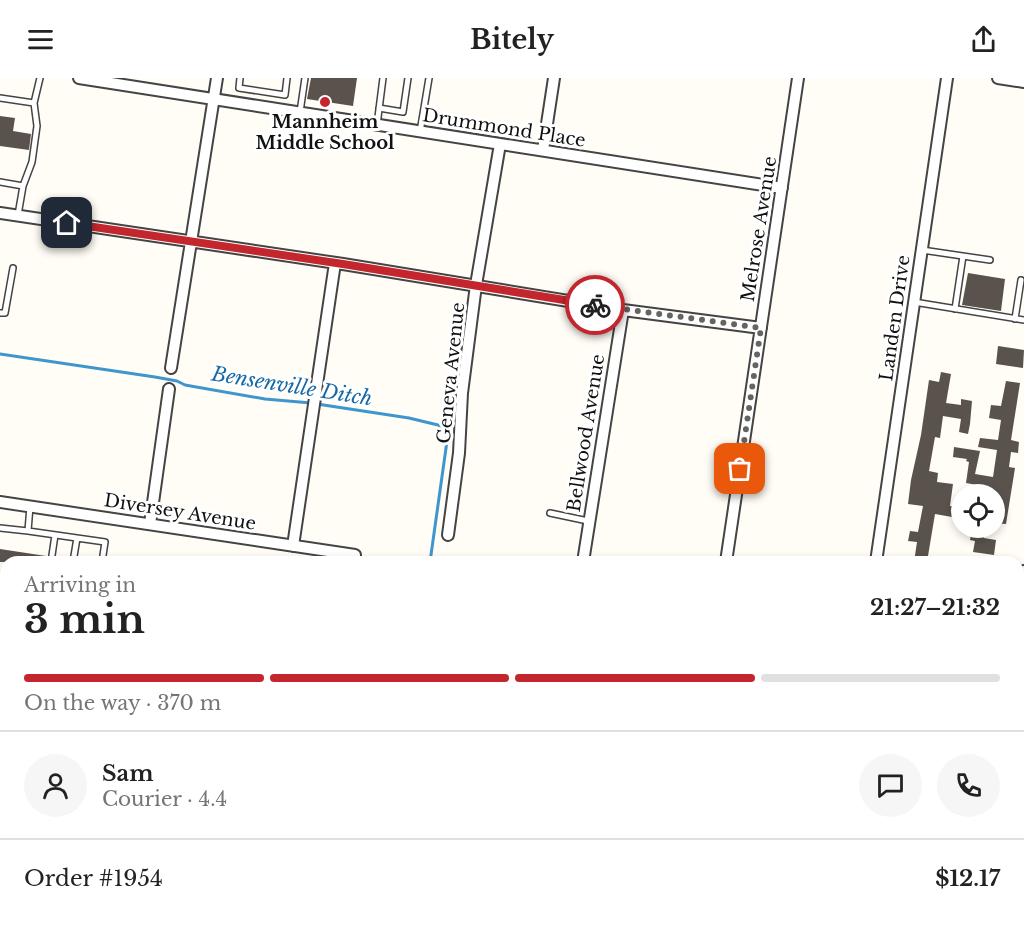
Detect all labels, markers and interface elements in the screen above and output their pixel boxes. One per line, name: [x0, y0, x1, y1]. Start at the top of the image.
icon: menu: [24, 23, 57, 56]
text: Bitely: [470, 23, 554, 56]
icon: share: [967, 23, 1000, 56]
marker: Mannheim Middle School: [318, 95, 332, 109]
street label: Drummond Place: [421, 104, 587, 152]
place label: Mannheim Middle School: [256, 111, 395, 154]
street label: Melrose Avenue: [737, 155, 781, 303]
pin: [41, 197, 92, 248]
icon: home: [50, 206, 83, 239]
street label: Landen Drive: [875, 254, 915, 382]
courier: [565, 275, 625, 335]
icon: bike: [579, 289, 612, 322]
street label: Geneva Avenue: [433, 301, 469, 445]
street label: Bellwood Avenue: [563, 353, 609, 513]
water label: Bensenville Ditch: [209, 361, 374, 411]
pin: [714, 443, 765, 494]
icon: bag: [723, 452, 756, 485]
map controls: [951, 484, 1005, 538]
button: locate: [951, 484, 1005, 538]
street label: Diversey Avenue: [102, 489, 258, 535]
text: Arriving in: [24, 573, 136, 597]
text: 21:27–21:32: [870, 594, 1000, 621]
text: 3 min: [24, 595, 145, 644]
text: On the way · 370 m: [24, 691, 221, 715]
button: person: [24, 754, 87, 817]
button: chat: [859, 754, 922, 817]
button: phone: [937, 754, 1000, 817]
text: Sam: [102, 760, 154, 787]
text: Courier · 4.4: [102, 787, 227, 811]
text: Order #1954: [24, 865, 163, 892]
text: $12.17: [935, 865, 1000, 892]

